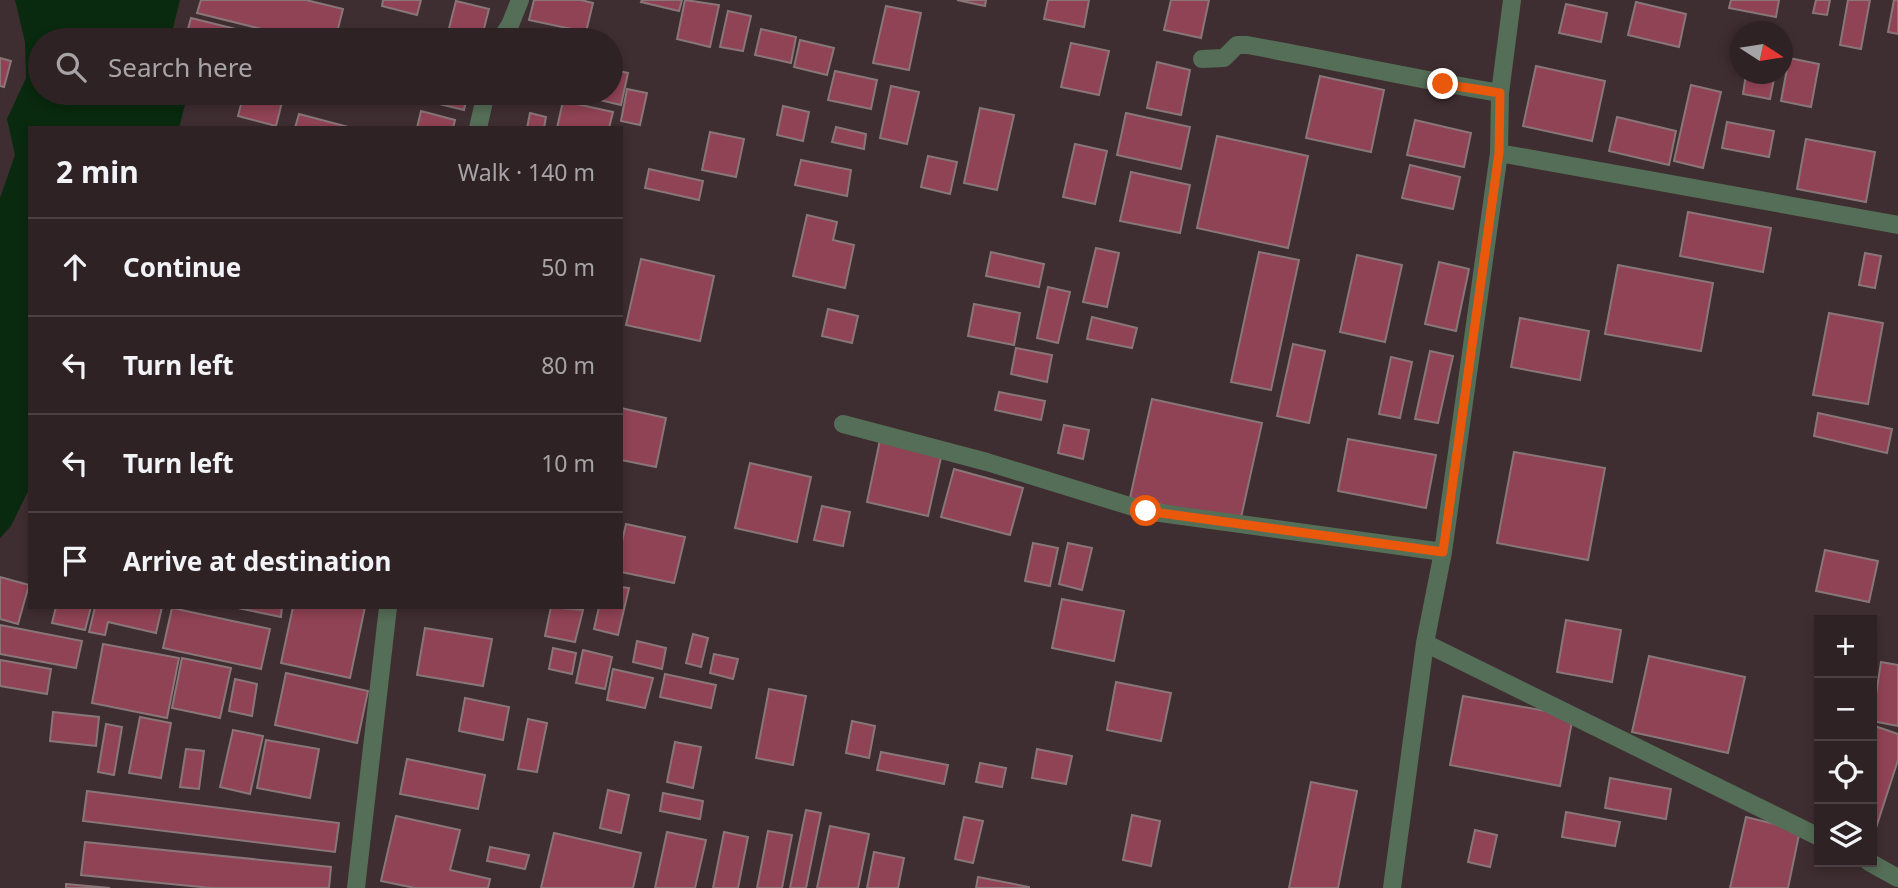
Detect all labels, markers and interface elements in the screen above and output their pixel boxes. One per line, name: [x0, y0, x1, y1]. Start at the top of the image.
north arrow: [1730, 21, 1793, 84]
search box: [28, 28, 623, 105]
icon: search: [52, 48, 90, 86]
text: Search here: [108, 49, 253, 85]
route end: [1427, 68, 1458, 99]
text: 2 min: [56, 151, 139, 192]
text: Walk · 140 m: [458, 156, 595, 188]
icon: ahead: [56, 248, 94, 286]
text: Continue: [123, 249, 241, 285]
text: 50 m: [541, 251, 595, 283]
icon: left: [56, 346, 94, 384]
text: Turn left: [123, 347, 234, 383]
text: 80 m: [541, 349, 595, 381]
icon: left: [56, 444, 94, 482]
text: Turn left: [123, 445, 234, 481]
text: 10 m: [541, 447, 595, 479]
route start: [1130, 495, 1161, 526]
icon: arrive: [56, 542, 94, 580]
text: Arrive at destination: [123, 543, 392, 579]
map controls: [1814, 615, 1877, 867]
button: +: [1814, 615, 1877, 678]
button: −: [1814, 678, 1877, 741]
button: locate: [1814, 741, 1877, 804]
button: layers: [1814, 804, 1877, 867]

